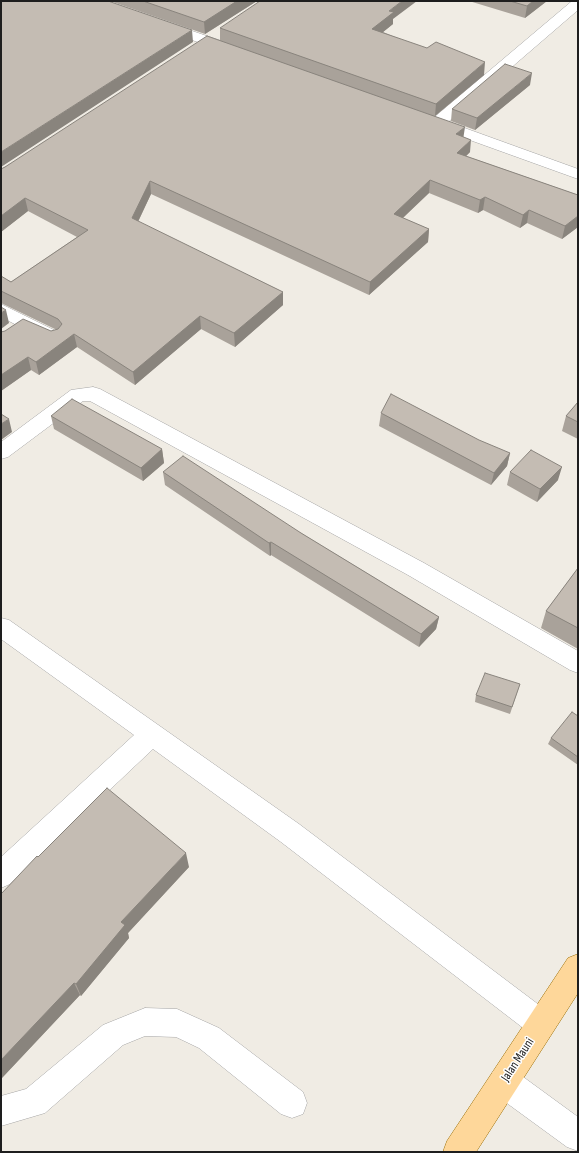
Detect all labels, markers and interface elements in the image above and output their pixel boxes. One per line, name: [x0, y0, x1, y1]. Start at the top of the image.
street label: Jalan Mauni: [498, 1035, 538, 1085]

